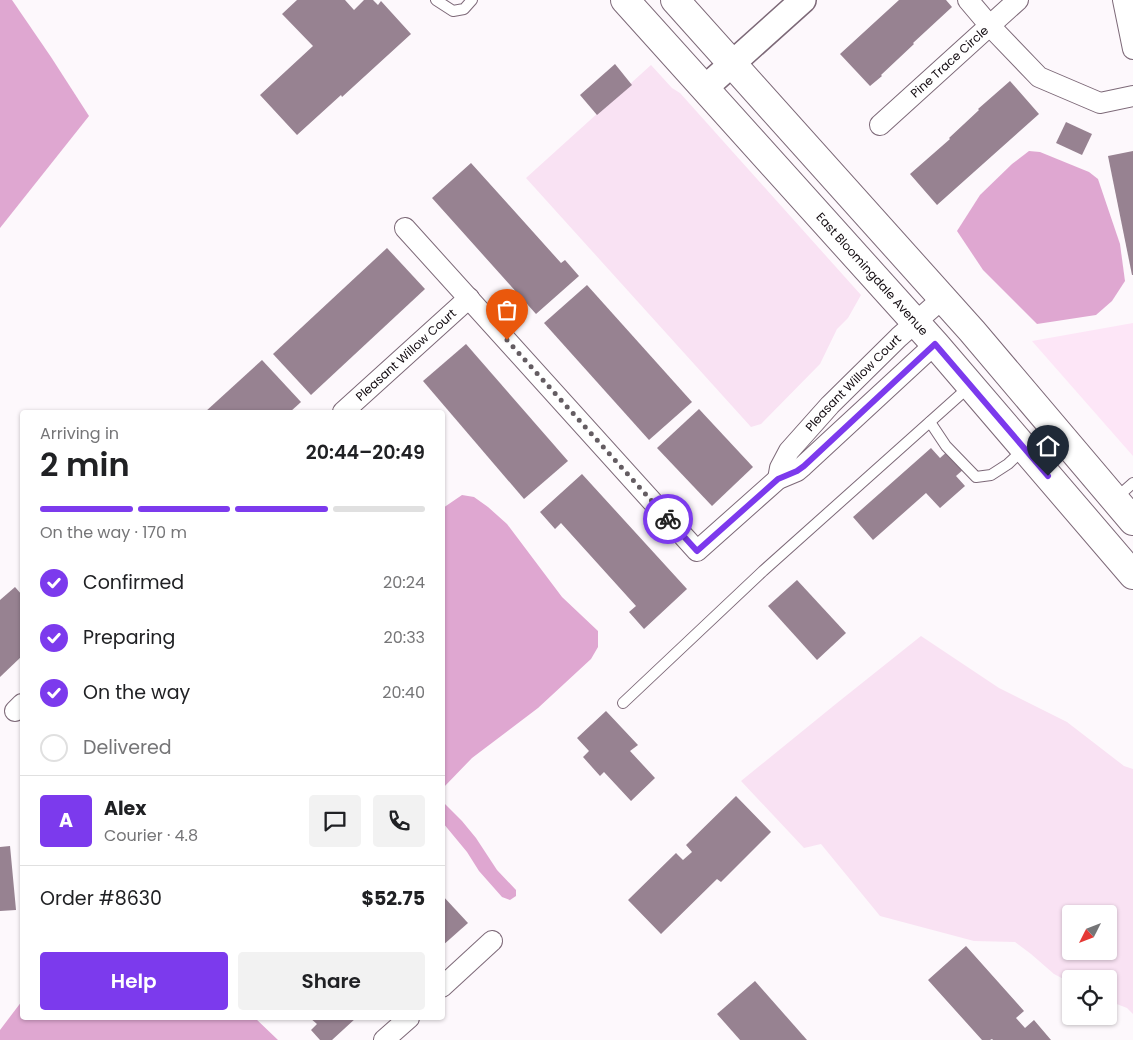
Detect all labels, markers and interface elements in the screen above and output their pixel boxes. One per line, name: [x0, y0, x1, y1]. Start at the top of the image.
street label: Pine Trace Circle: [907, 22, 992, 101]
street label: East Bloomingdale Avenue: [813, 209, 932, 339]
pin: [486, 289, 528, 340]
icon: bag: [493, 296, 521, 324]
street label: Pleasant Willow Court: [352, 305, 460, 405]
street label: Pleasant Willow Court: [801, 331, 905, 435]
text: Arriving in: [40, 422, 119, 445]
pin: [1027, 425, 1069, 476]
icon: home: [1034, 432, 1062, 460]
text: 20:44–20:49: [306, 439, 425, 466]
text: 2 min: [40, 442, 130, 487]
courier: [643, 494, 693, 544]
icon: bike: [654, 505, 682, 533]
text: On the way · 170 m: [40, 521, 187, 544]
icon: check: [40, 569, 68, 597]
text: Confirmed: [83, 569, 184, 596]
text: 20:24: [383, 571, 425, 594]
icon: check: [40, 624, 68, 652]
text: Preparing: [83, 624, 175, 651]
text: 20:33: [383, 626, 425, 649]
icon: check: [40, 679, 68, 707]
text: On the way: [83, 679, 190, 706]
text: 20:40: [382, 681, 425, 704]
text: Delivered: [83, 734, 172, 761]
text: Alex: [104, 795, 146, 822]
button: chat: [309, 795, 361, 847]
button: phone: [373, 795, 425, 847]
text: A: [59, 807, 73, 834]
text: Courier · 4.8: [104, 824, 198, 847]
text: Order #8630: [40, 885, 162, 912]
text: $52.75: [361, 885, 425, 912]
north arrow: [1062, 905, 1118, 960]
map controls: [1062, 905, 1117, 1025]
button: Help: [40, 952, 228, 1010]
button: Share: [238, 952, 425, 1010]
button: locate: [1062, 970, 1117, 1025]

